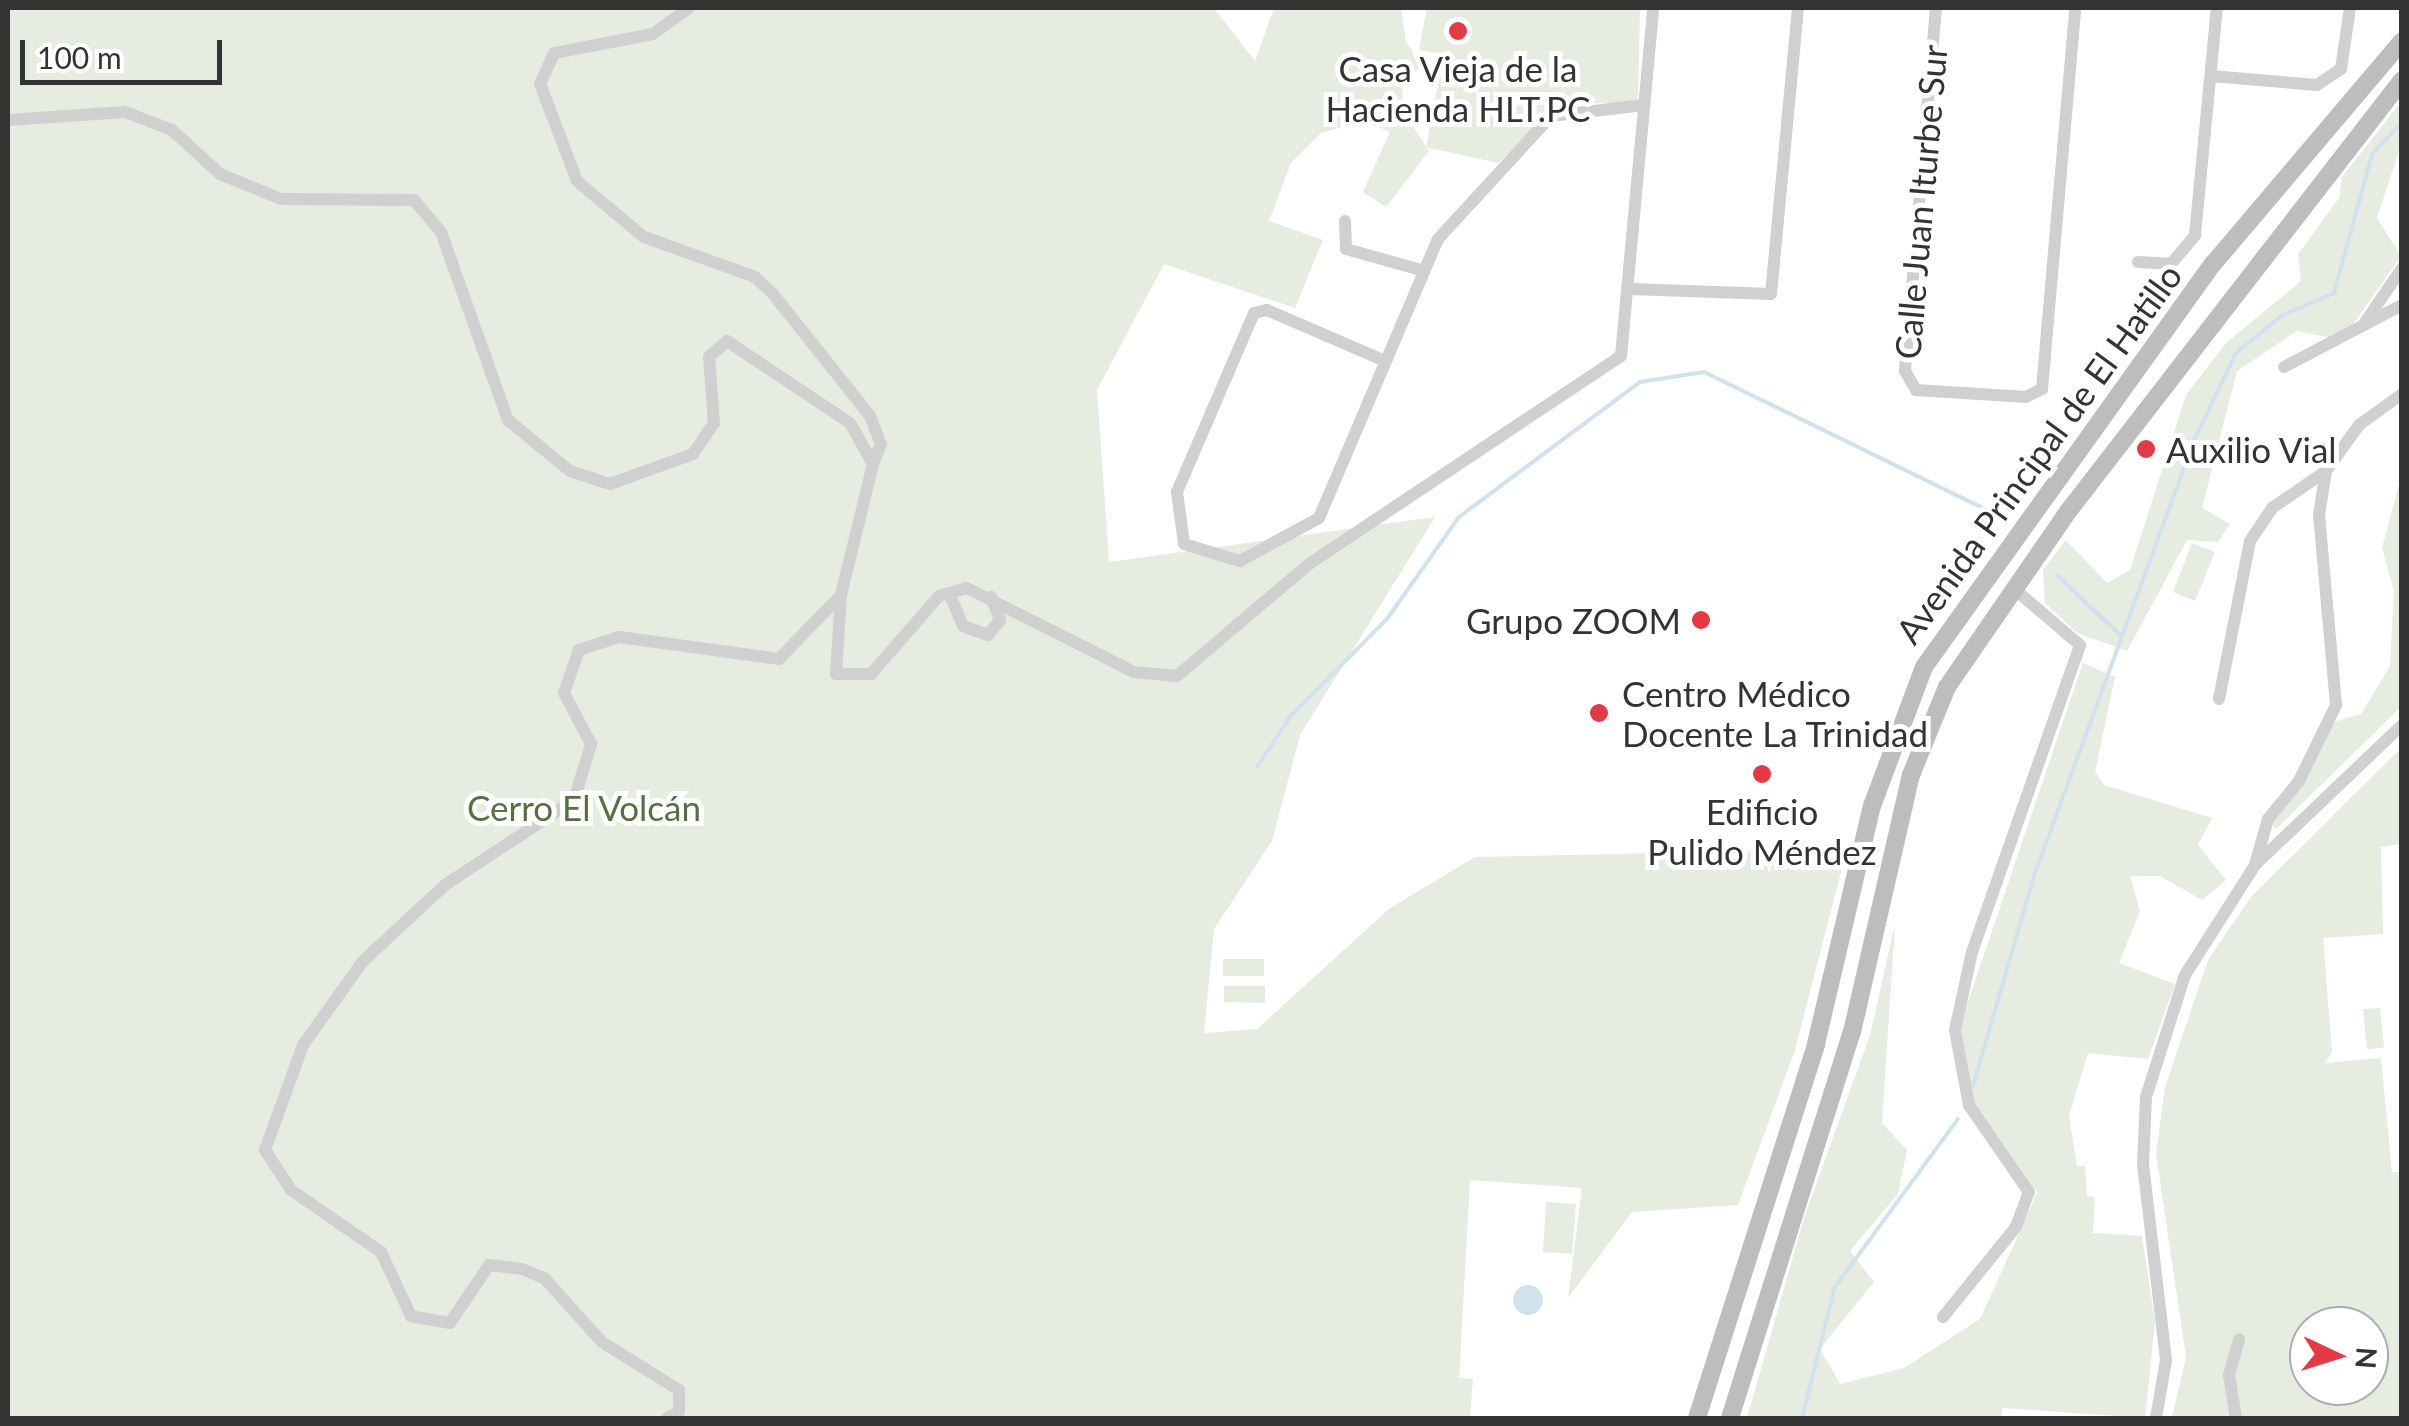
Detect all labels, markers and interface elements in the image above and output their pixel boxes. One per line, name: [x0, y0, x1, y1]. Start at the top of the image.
scale bar: [25, 20, 228, 82]
marker: Casa Vieja de la Hacienda HLT.PC: [1447, 20, 1469, 42]
text: 100 m: [37, 39, 122, 75]
street label: Calle Juan Iturbe Sur: [1885, 43, 1955, 361]
place label: Casa Vieja de la Hacienda HLT.PC: [1326, 47, 1590, 129]
street label: Avenida Principal de El Hatillo: [1886, 255, 2190, 651]
place label: Auxilio Vial: [2166, 428, 2338, 470]
marker: Auxilio Vial: [2135, 438, 2157, 460]
place label: Grupo ZOOM: [1466, 599, 1681, 641]
marker: Grupo ZOOM: [1690, 609, 1712, 631]
place label: Centro Médico Docente La Trinidad: [1622, 672, 1929, 754]
marker: Centro Médico Docente La Trinidad: [1586, 700, 1612, 726]
marker: Edificio Pulido Méndez: [1751, 763, 1773, 785]
park label: Cerro El Volcán: [466, 786, 702, 828]
place label: Edificio Pulido Méndez: [1647, 790, 1877, 872]
north arrow: [2289, 1306, 2389, 1406]
text: N: [2349, 1346, 2385, 1370]

